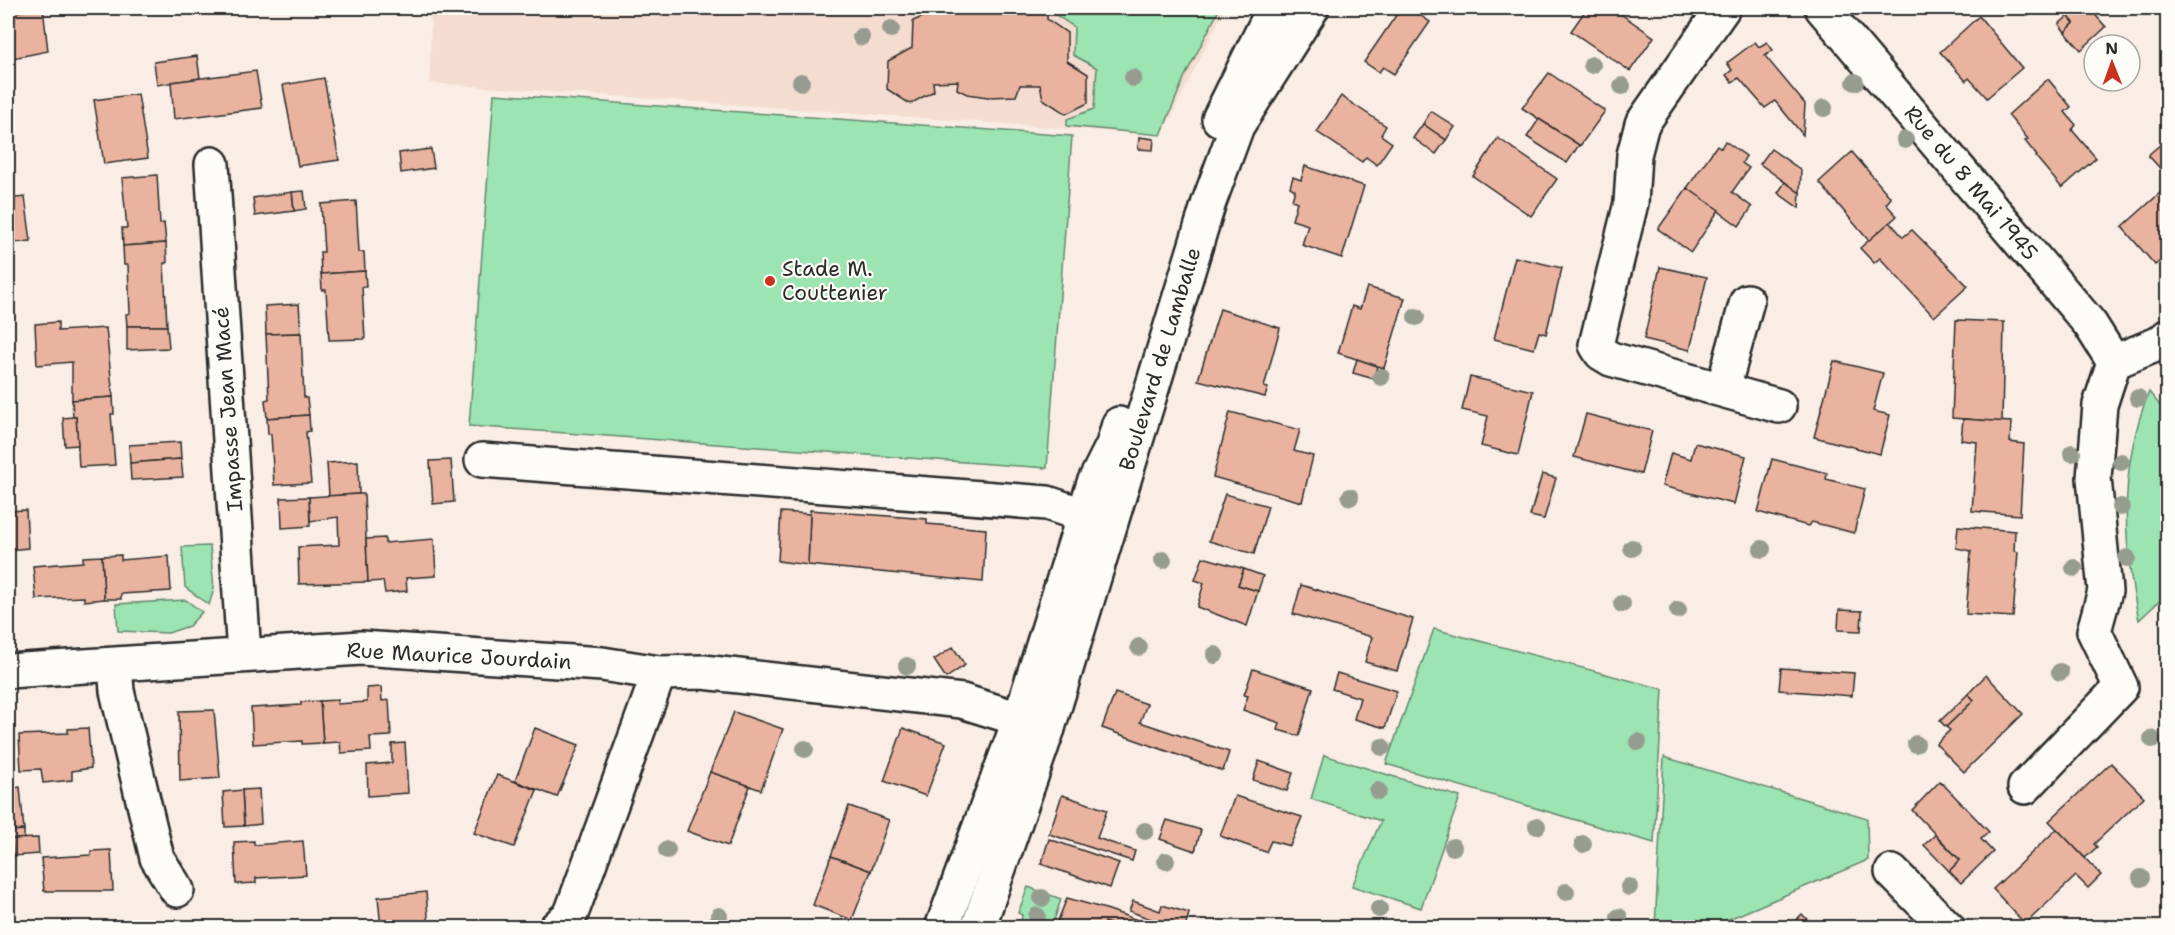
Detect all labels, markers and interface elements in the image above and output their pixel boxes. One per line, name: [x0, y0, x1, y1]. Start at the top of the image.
north arrow: [2082, 33, 2142, 93]
text: N: [2105, 38, 2118, 59]
street label: Rue du 8 Mai 1945: [1898, 100, 2044, 266]
street label: Boulevard de Lamballe: [1113, 244, 1207, 474]
place label: Stade M. Couttenier: [782, 255, 888, 307]
marker: Stade M. Couttenier: [763, 274, 777, 288]
street label: Impasse Jean Macé: [207, 306, 249, 512]
street label: Rue Maurice Jourdain: [346, 636, 572, 676]

